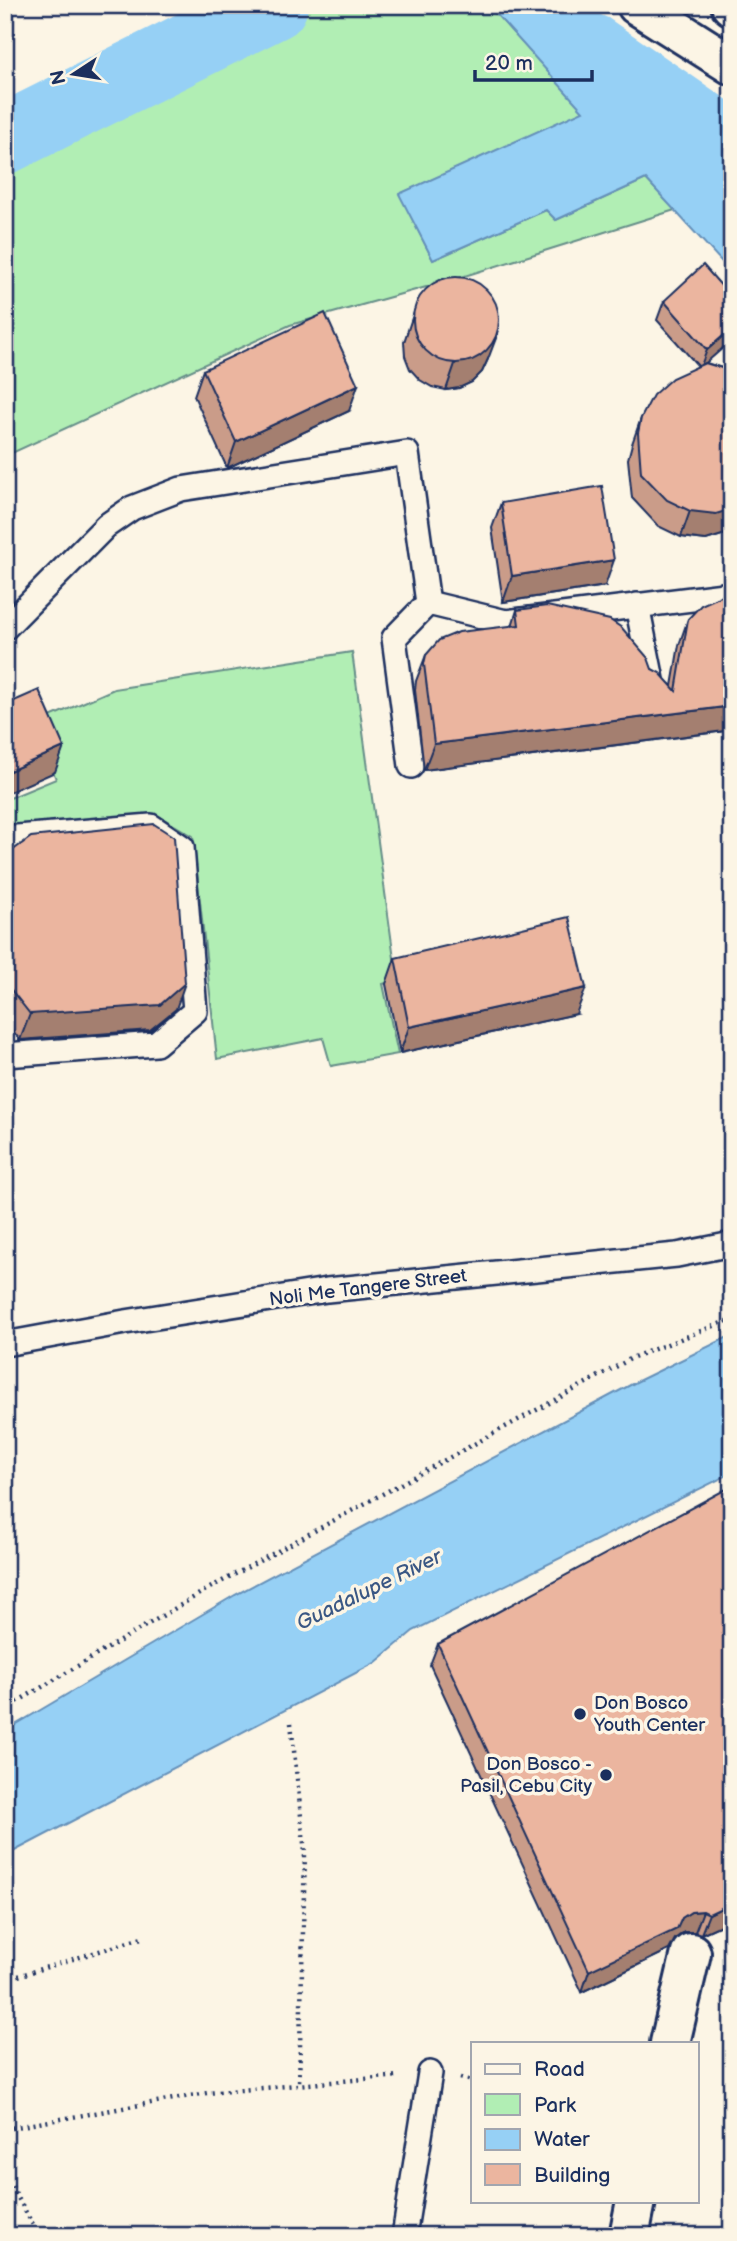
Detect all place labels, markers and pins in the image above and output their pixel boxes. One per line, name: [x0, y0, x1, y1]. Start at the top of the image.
place label: Don Bosco Youth Center: [593, 1692, 706, 1737]
marker: Don Bosco Youth Center: [572, 1706, 588, 1722]
place label: Don Bosco - Pasil, Cebu City: [460, 1753, 592, 1798]
marker: Don Bosco - Pasil, Cebu City: [598, 1767, 614, 1783]

